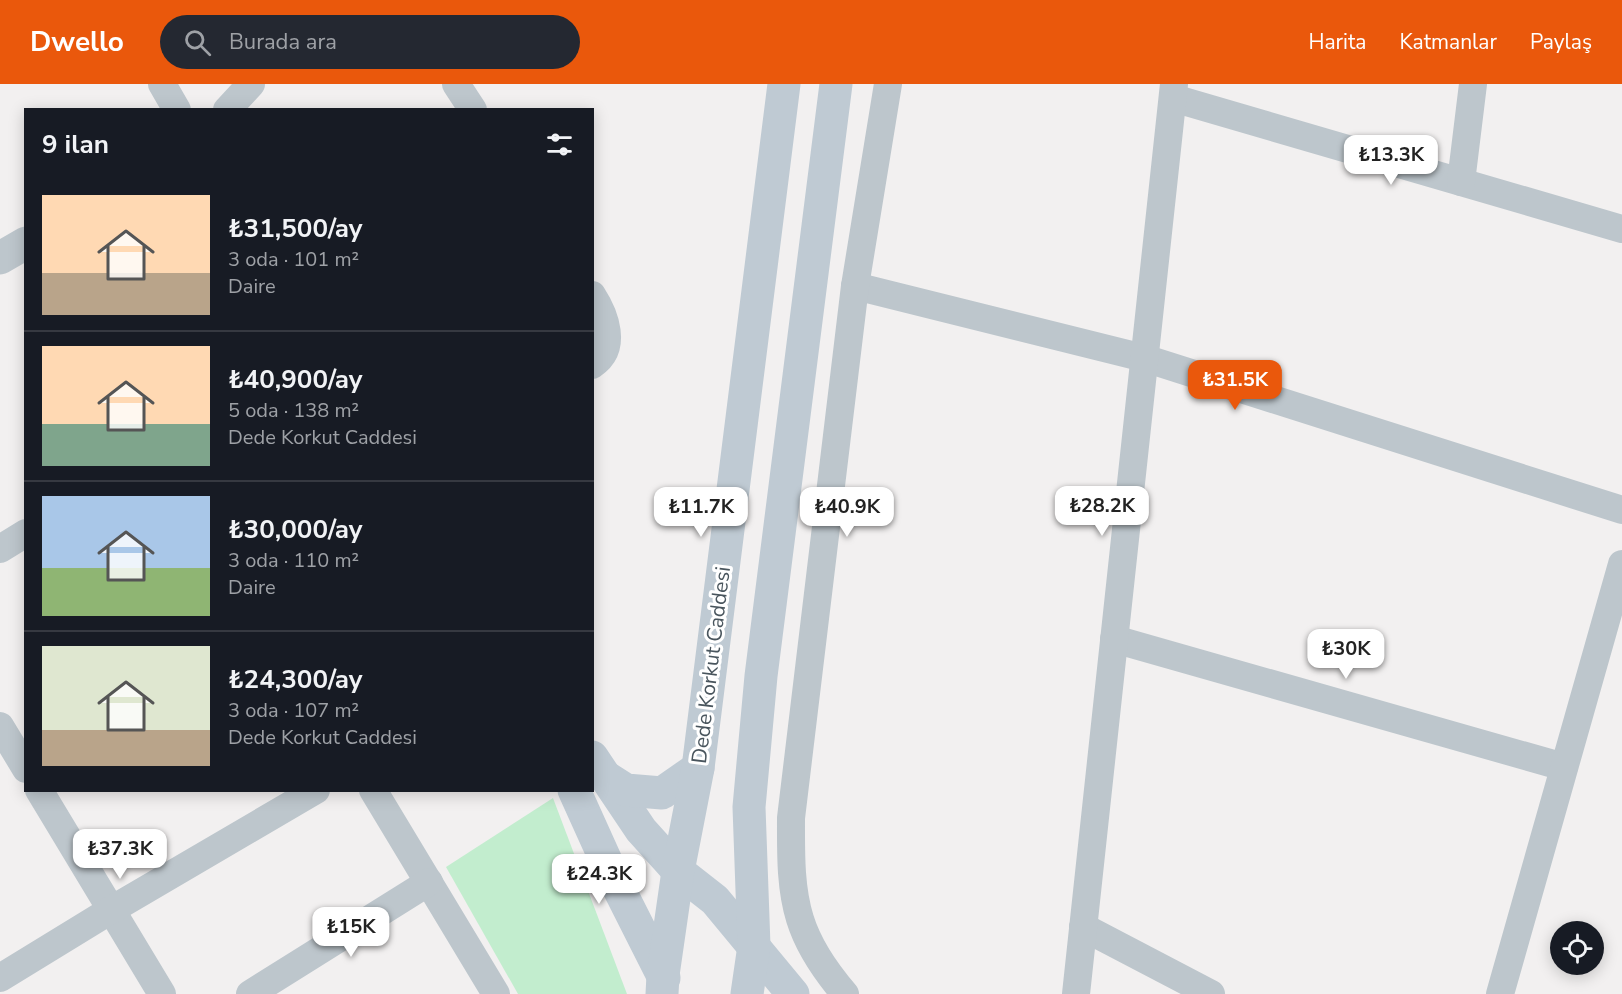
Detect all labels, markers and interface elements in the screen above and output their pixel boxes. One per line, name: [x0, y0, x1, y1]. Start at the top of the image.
search box: [160, 15, 580, 69]
text: Dwello: [30, 23, 124, 61]
icon: search: [181, 26, 214, 59]
text: Burada ara: [229, 27, 337, 57]
text: Harita: [1308, 28, 1366, 56]
text: Katmanlar: [1399, 28, 1497, 56]
text: Paylaş: [1530, 28, 1592, 56]
text: 9 ilan: [42, 127, 109, 162]
icon: filters: [543, 128, 576, 161]
pin: ₺13.3K: [1342, 135, 1440, 186]
text: ₺13.3K: [1358, 141, 1424, 168]
text: ₺31,500/ay: [228, 211, 362, 246]
icon: home: [90, 219, 162, 291]
text: 3 oda · 101 m²: [228, 246, 359, 273]
text: Daire: [228, 273, 276, 300]
pin: ₺31.5K: [1186, 360, 1284, 411]
text: ₺40,900/ay: [228, 362, 362, 397]
text: ₺31.5K: [1202, 366, 1268, 393]
icon: home: [90, 370, 162, 442]
text: 5 oda · 138 m²: [228, 397, 359, 424]
text: Dede Korkut Caddesi: [228, 424, 417, 451]
pin: ₺28.2K: [1053, 486, 1151, 537]
pin: ₺11.7K: [652, 487, 750, 538]
pin: ₺40.9K: [798, 487, 896, 538]
text: ₺28.2K: [1069, 492, 1135, 519]
text: ₺11.7K: [668, 493, 734, 520]
text: ₺40.9K: [814, 493, 880, 520]
text: ₺30,000/ay: [228, 512, 362, 547]
icon: home: [90, 520, 162, 592]
text: 3 oda · 110 m²: [228, 547, 359, 574]
street label: Dede Korkut Caddesi: [685, 565, 737, 765]
text: Daire: [228, 574, 276, 601]
pin: ₺30K: [1310, 629, 1382, 680]
text: ₺30K: [1321, 635, 1371, 662]
text: ₺24,300/ay: [228, 662, 362, 697]
icon: home: [90, 670, 162, 742]
text: 3 oda · 107 m²: [228, 697, 359, 724]
text: Dede Korkut Caddesi: [228, 724, 417, 751]
pin: ₺37.3K: [71, 829, 169, 880]
text: ₺37.3K: [87, 835, 153, 862]
pin: ₺24.3K: [550, 854, 648, 905]
text: ₺24.3K: [566, 860, 632, 887]
pin: ₺15K: [315, 907, 387, 958]
text: ₺15K: [326, 913, 376, 940]
map controls: [1550, 921, 1604, 975]
button: locate: [1550, 921, 1604, 975]

